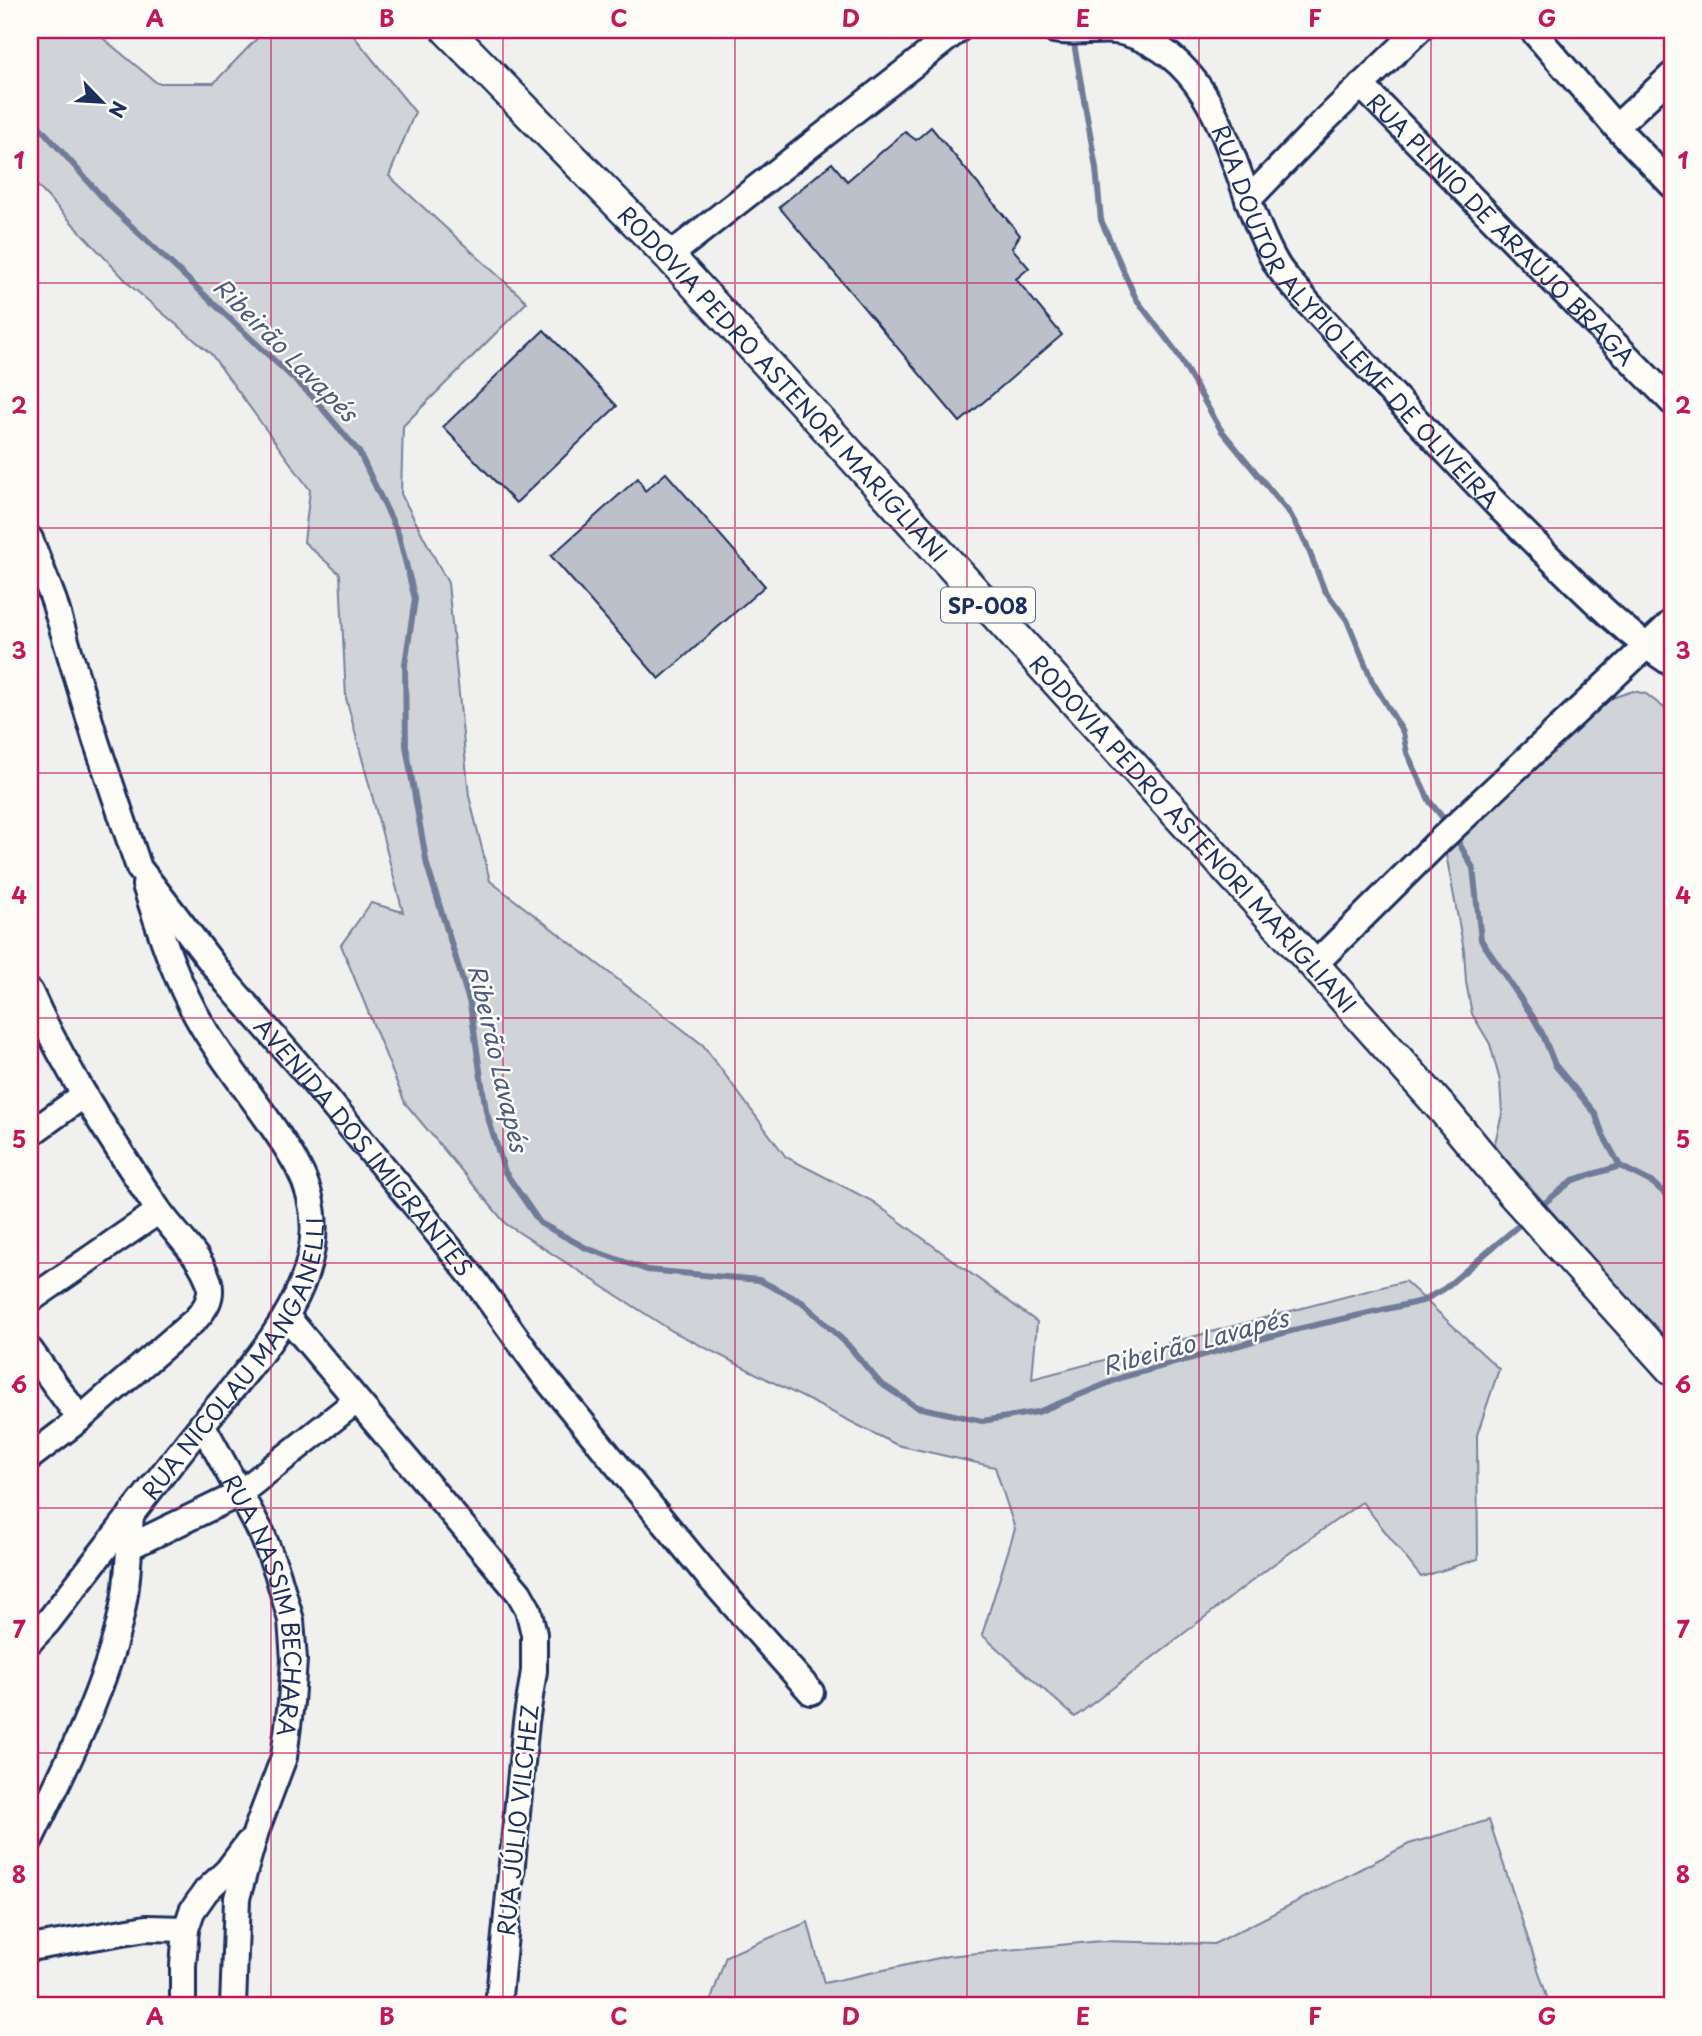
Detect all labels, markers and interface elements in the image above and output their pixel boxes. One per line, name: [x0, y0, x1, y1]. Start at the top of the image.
text: A: [146, 0, 164, 35]
text: B: [379, 0, 395, 35]
text: C: [610, 0, 628, 35]
text: D: [842, 0, 860, 35]
text: E: [1076, 0, 1090, 35]
text: F: [1308, 0, 1322, 35]
text: G: [1538, 0, 1556, 35]
north arrow: [66, 66, 136, 136]
street label: RUA PLINIO DE ARAÚJO BRAGA: [1360, 84, 1644, 373]
text: N: [102, 97, 134, 122]
street label: RUA DOUTOR ALYPIO LEME DE OLIVEIRA: [1204, 119, 1508, 515]
text: 1: [14, 142, 25, 177]
text: 1: [1678, 142, 1689, 177]
street label: RODOVIA PEDRO ASTENORI MARIGLIANI: [611, 197, 957, 569]
water label: Ribeirão Lavapés: [206, 269, 368, 431]
text: 2: [11, 387, 27, 422]
text: 2: [1675, 387, 1691, 422]
road number: SP-008: [941, 588, 1035, 622]
text: 3: [11, 632, 27, 667]
text: 3: [1675, 632, 1691, 667]
street label: RODOVIA PEDRO ASTENORI MARIGLIANI: [1022, 646, 1366, 1020]
text: 4: [11, 877, 27, 912]
text: 4: [1675, 877, 1691, 912]
water label: Ribeirão Lavapés: [460, 961, 538, 1157]
street label: AVENIDA DOS IMIGRANTES: [247, 1009, 482, 1283]
text: 5: [12, 1121, 26, 1156]
text: 5: [1676, 1121, 1690, 1156]
street label: RUA NICOLAU MANGANELLI: [132, 1216, 331, 1506]
water label: Ribeirão Lavapés: [1098, 1298, 1294, 1383]
text: 6: [11, 1366, 27, 1401]
text: 6: [1675, 1366, 1691, 1401]
street label: RUA NASSIM BECHARA: [215, 1467, 312, 1739]
text: 7: [12, 1611, 26, 1646]
text: 7: [1676, 1611, 1690, 1646]
street label: RUA JÚLIO VILCHEZ: [487, 1703, 547, 1937]
text: 8: [12, 1856, 26, 1891]
text: 8: [1676, 1856, 1690, 1891]
text: A: [146, 1998, 164, 2033]
text: B: [379, 1998, 395, 2033]
text: C: [610, 1998, 628, 2033]
text: D: [842, 1998, 860, 2033]
text: E: [1076, 1998, 1090, 2033]
text: F: [1308, 1998, 1322, 2033]
text: G: [1538, 1998, 1556, 2033]

